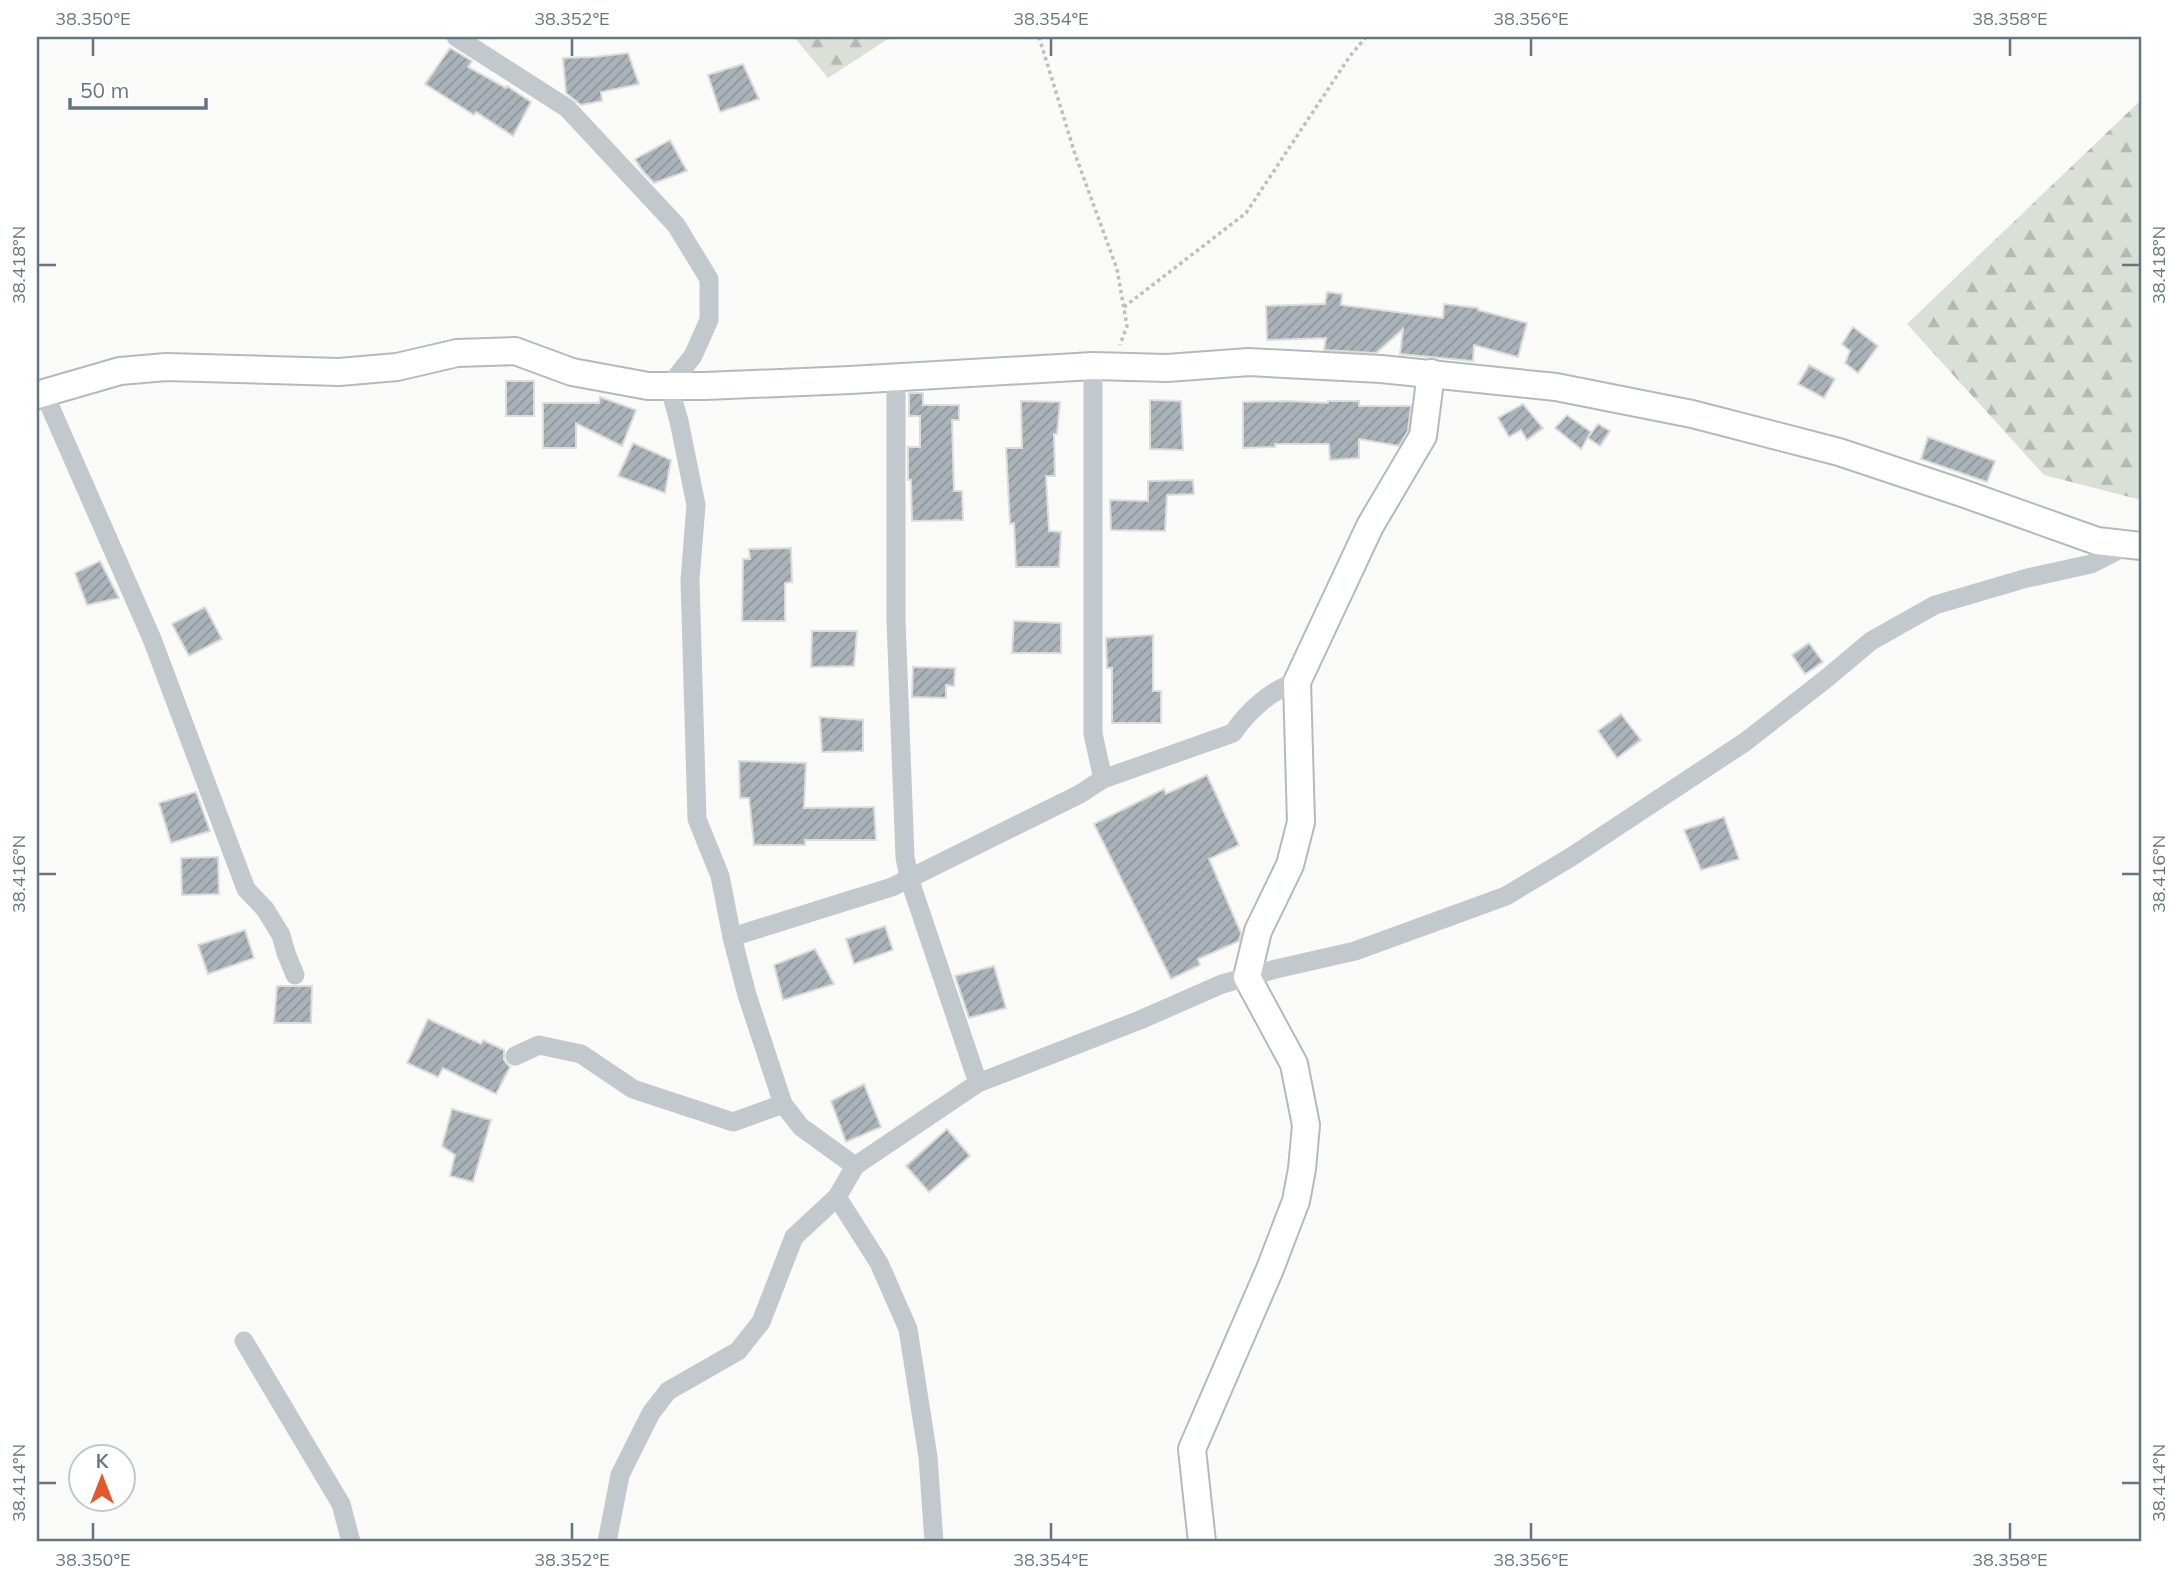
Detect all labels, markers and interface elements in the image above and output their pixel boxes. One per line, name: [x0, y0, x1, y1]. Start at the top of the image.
text: 38.350°E: [55, 7, 131, 30]
text: 38.352°E: [534, 7, 610, 30]
text: 38.354°E: [1013, 7, 1089, 30]
text: 38.356°E: [1493, 7, 1569, 30]
text: 38.358°E: [1972, 7, 2048, 30]
scale bar: [70, 66, 206, 110]
text: 50 m: [80, 77, 129, 103]
text: 38.418°N: [7, 226, 30, 304]
text: 38.418°N: [2147, 226, 2170, 304]
text: 38.416°N: [7, 835, 30, 913]
text: 38.416°N: [2147, 835, 2170, 913]
north arrow: [66, 1442, 136, 1512]
text: 38.414°N: [7, 1444, 30, 1522]
text: 38.414°N: [2147, 1444, 2170, 1522]
text: K: [96, 1449, 110, 1473]
text: 38.350°E: [55, 1548, 131, 1571]
text: 38.352°E: [534, 1548, 610, 1571]
text: 38.354°E: [1013, 1548, 1089, 1571]
text: 38.356°E: [1493, 1548, 1569, 1571]
text: 38.358°E: [1972, 1548, 2048, 1571]

